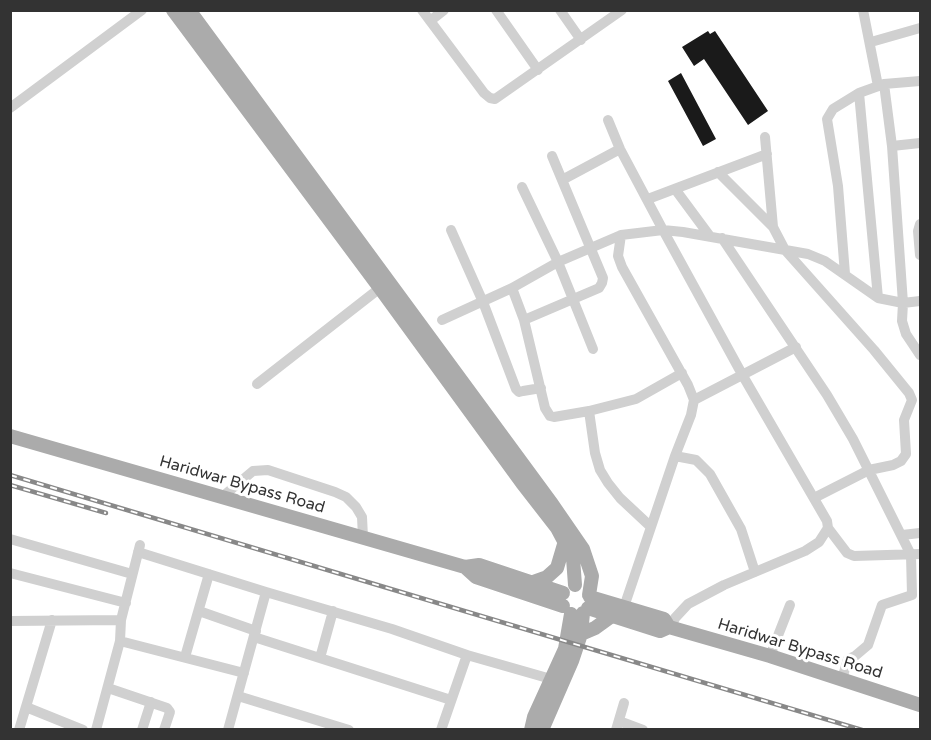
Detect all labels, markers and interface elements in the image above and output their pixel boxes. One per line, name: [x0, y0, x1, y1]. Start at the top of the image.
street label: Haridwar Bypass Road: [157, 452, 327, 518]
street label: Haridwar Bypass Road: [715, 615, 885, 683]

